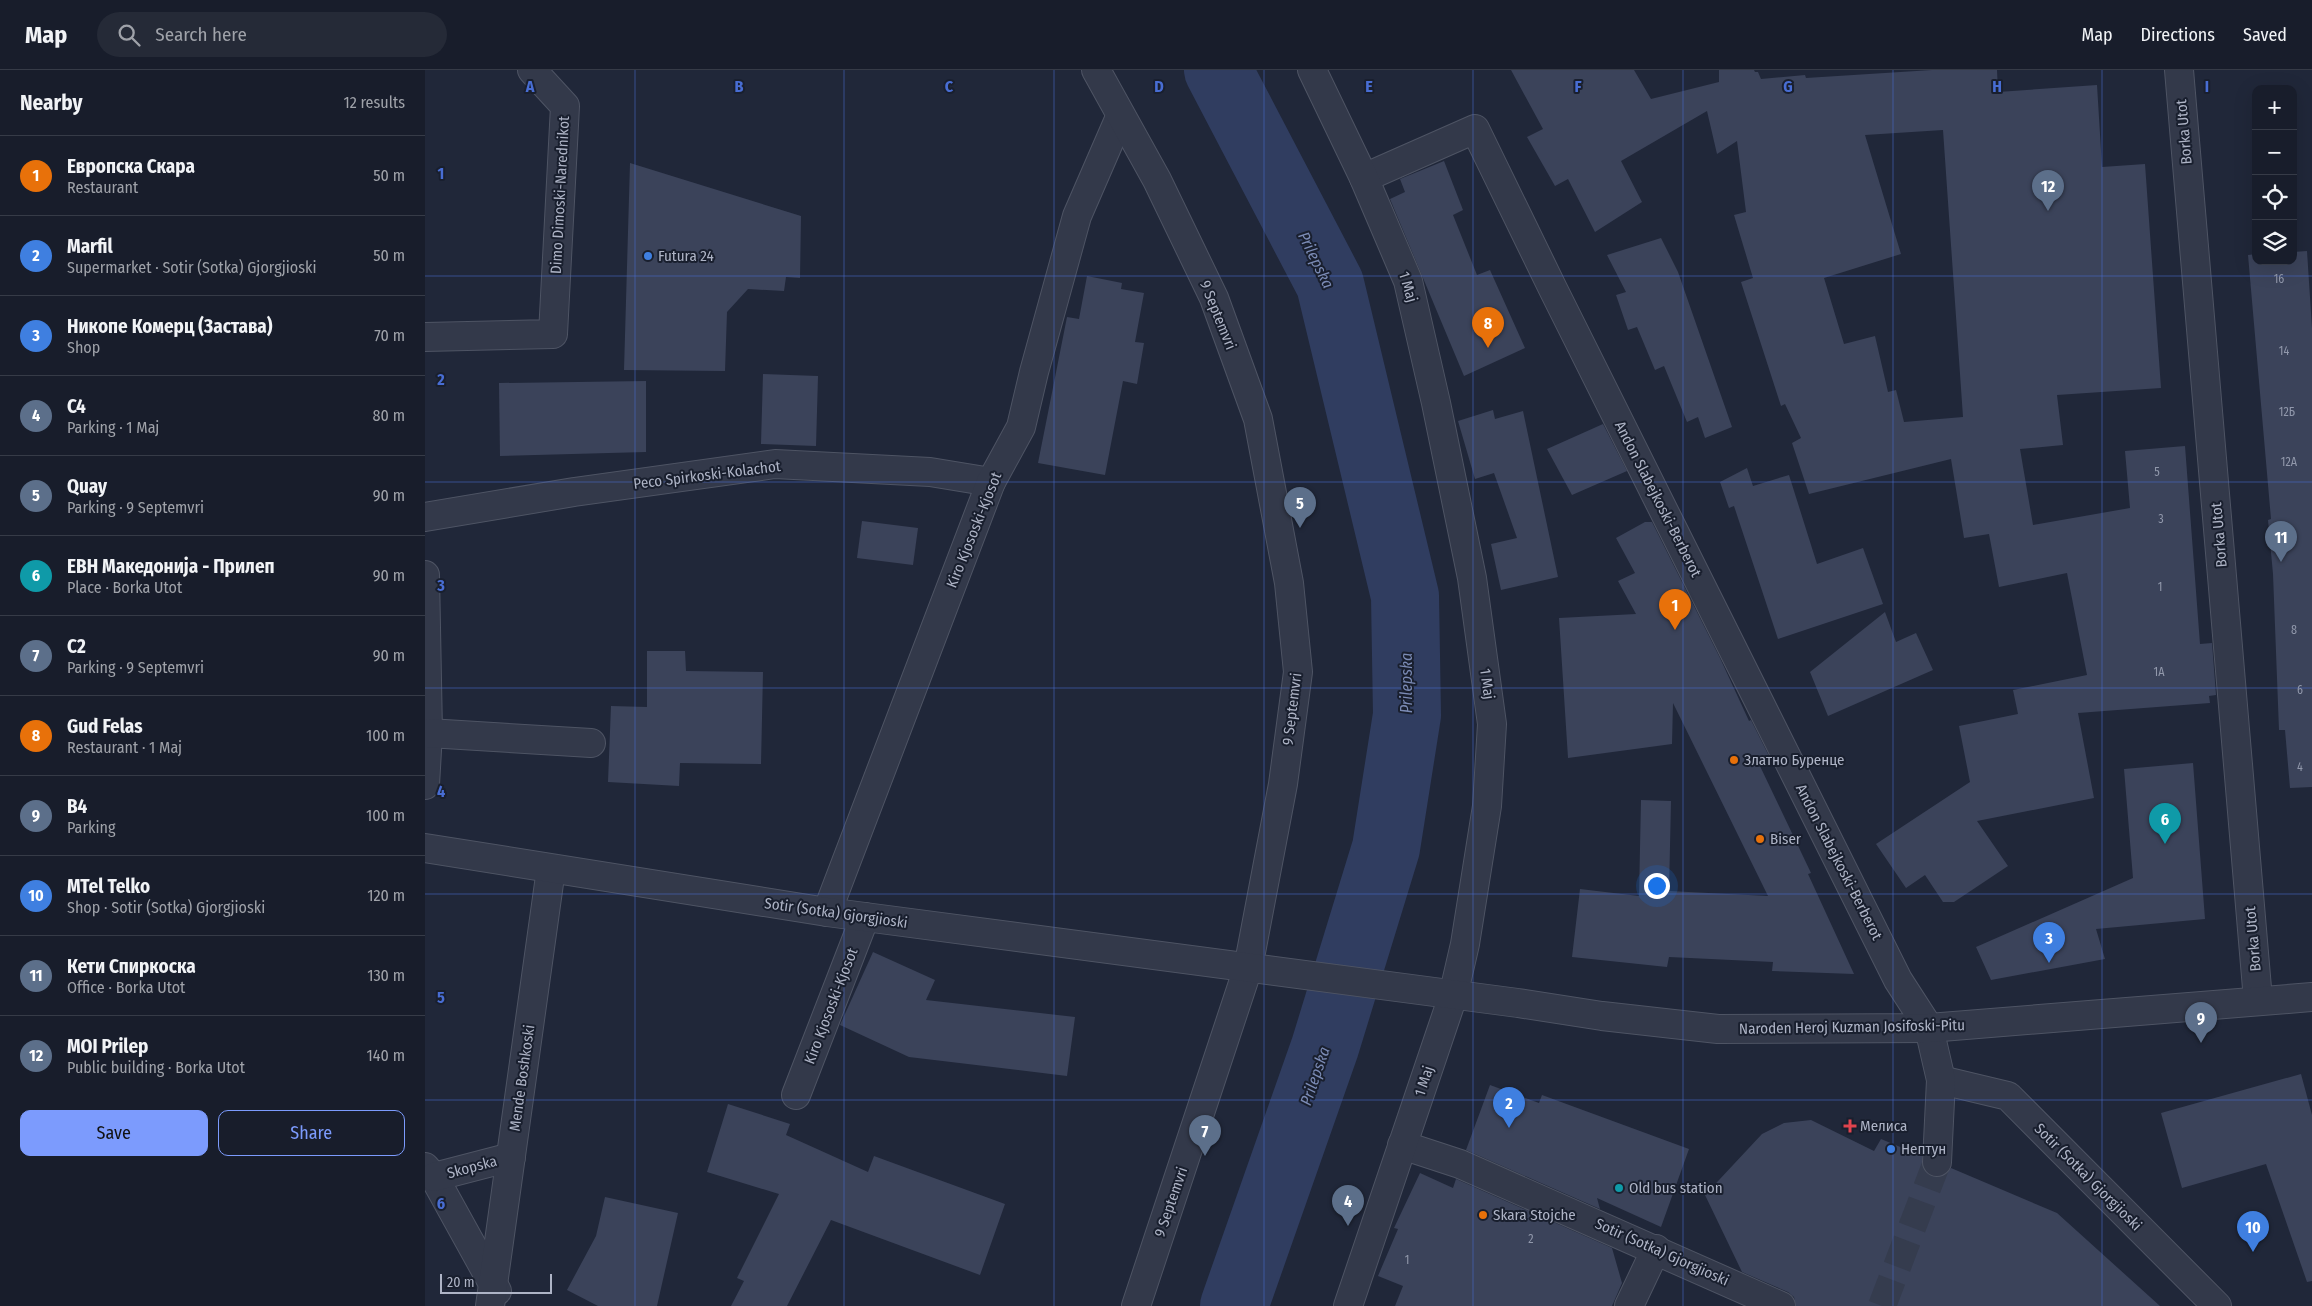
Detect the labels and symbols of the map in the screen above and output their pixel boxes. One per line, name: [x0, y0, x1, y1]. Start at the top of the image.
text: A: [525, 77, 535, 96]
text: B: [735, 77, 744, 96]
text: C: [945, 77, 954, 96]
text: D: [1154, 77, 1164, 96]
text: E: [1365, 77, 1373, 96]
text: F: [1574, 77, 1582, 96]
text: G: [1783, 77, 1793, 96]
text: H: [1992, 77, 2002, 96]
text: I: [2205, 77, 2209, 96]
street label: Borka Utot: [2172, 99, 2196, 165]
street label: Dimo Dimoski-Narednikot: [547, 115, 573, 274]
text: 1: [438, 164, 444, 183]
pin: 12: [2032, 170, 2064, 211]
water label: Prilepska: [1294, 229, 1338, 291]
place label: Futura 24: [658, 247, 714, 265]
marker: Futura 24: [642, 250, 654, 262]
street label: 1 Maj: [1395, 270, 1421, 304]
house number: 16: [2274, 272, 2284, 286]
street label: 9 Septemvri: [1196, 278, 1240, 352]
pin: 8: [1472, 307, 1504, 348]
house number: 14: [2279, 344, 2289, 358]
text: 2: [436, 370, 445, 389]
house number: 12Б: [2279, 405, 2295, 419]
street label: Andon Slabejkoski-Berberot: [1611, 418, 1705, 580]
house number: 12А: [2281, 455, 2298, 469]
street label: Peco Spirkoski-Kolachot: [632, 457, 782, 493]
house number: 5: [2154, 465, 2160, 479]
street label: Kiro Kjososki-Kjosot: [943, 469, 1005, 590]
pin: 5: [1284, 487, 1316, 528]
street label: Borka Utot: [2207, 502, 2231, 568]
house number: 3: [2158, 512, 2164, 526]
pin: 11: [2265, 521, 2297, 562]
text: 3: [436, 576, 445, 595]
house number: 1: [2158, 580, 2162, 594]
pin: 1: [1659, 589, 1691, 630]
house number: 8: [2291, 623, 2297, 637]
water label: Prilepska: [1397, 653, 1416, 713]
house number: 1А: [2154, 665, 2165, 679]
street label: 1 Maj: [1476, 667, 1498, 701]
street label: 9 Septemvri: [1279, 672, 1305, 746]
house number: 6: [2297, 683, 2303, 697]
place label: Златно Буренце: [1744, 751, 1844, 769]
marker: Златно Буренце: [1728, 754, 1740, 766]
house number: 4: [2297, 760, 2303, 774]
street label: Andon Slabejkoski-Berberot: [1792, 781, 1886, 943]
text: 4: [437, 782, 445, 801]
pin: 6: [2149, 803, 2181, 844]
place label: Biser: [1770, 830, 1802, 848]
marker: Biser: [1754, 833, 1766, 845]
your location: [1644, 873, 1670, 899]
street label: Sotir (Sotka) Gjorgjioski: [763, 894, 909, 932]
street label: Borka Utot: [2241, 906, 2265, 972]
pin: 3: [2033, 922, 2065, 963]
street label: Kiro Kjososki-Kjosot: [801, 945, 861, 1067]
text: 5: [437, 988, 445, 1007]
pin: 9: [2185, 1002, 2217, 1043]
street label: Naroden Heroj Kuzman Josifoski-Pitu: [1739, 1016, 1965, 1038]
street label: Mende Boshkoski: [506, 1024, 538, 1132]
water label: Prilepska: [1296, 1044, 1334, 1108]
street label: 1 Maj: [1411, 1063, 1437, 1099]
pin: 2: [1493, 1087, 1525, 1128]
pin: 7: [1189, 1115, 1221, 1156]
place label: Мелиса: [1860, 1117, 1907, 1135]
marker: Мелиса: [1844, 1120, 1856, 1132]
street label: Sotir (Sotka) Gjorgjioski: [2031, 1120, 2145, 1234]
place label: Нептун: [1901, 1140, 1946, 1158]
marker: Нептун: [1885, 1143, 1897, 1155]
street label: Skopska: [445, 1152, 499, 1182]
street label: 9 Septemvri: [1151, 1165, 1191, 1239]
place label: Old bus station: [1629, 1179, 1723, 1197]
marker: Old bus station: [1613, 1182, 1625, 1194]
pin: 4: [1332, 1185, 1364, 1226]
text: 6: [437, 1194, 445, 1213]
place label: Skara Stojche: [1493, 1206, 1576, 1224]
marker: Skara Stojche: [1477, 1209, 1489, 1221]
pin: 10: [2237, 1211, 2269, 1252]
street label: Sotir (Sotka) Gjorgjioski: [1592, 1214, 1732, 1290]
house number: 2: [1528, 1232, 1534, 1246]
house number: 1: [1405, 1253, 1409, 1267]
scale bar: [440, 1271, 553, 1294]

